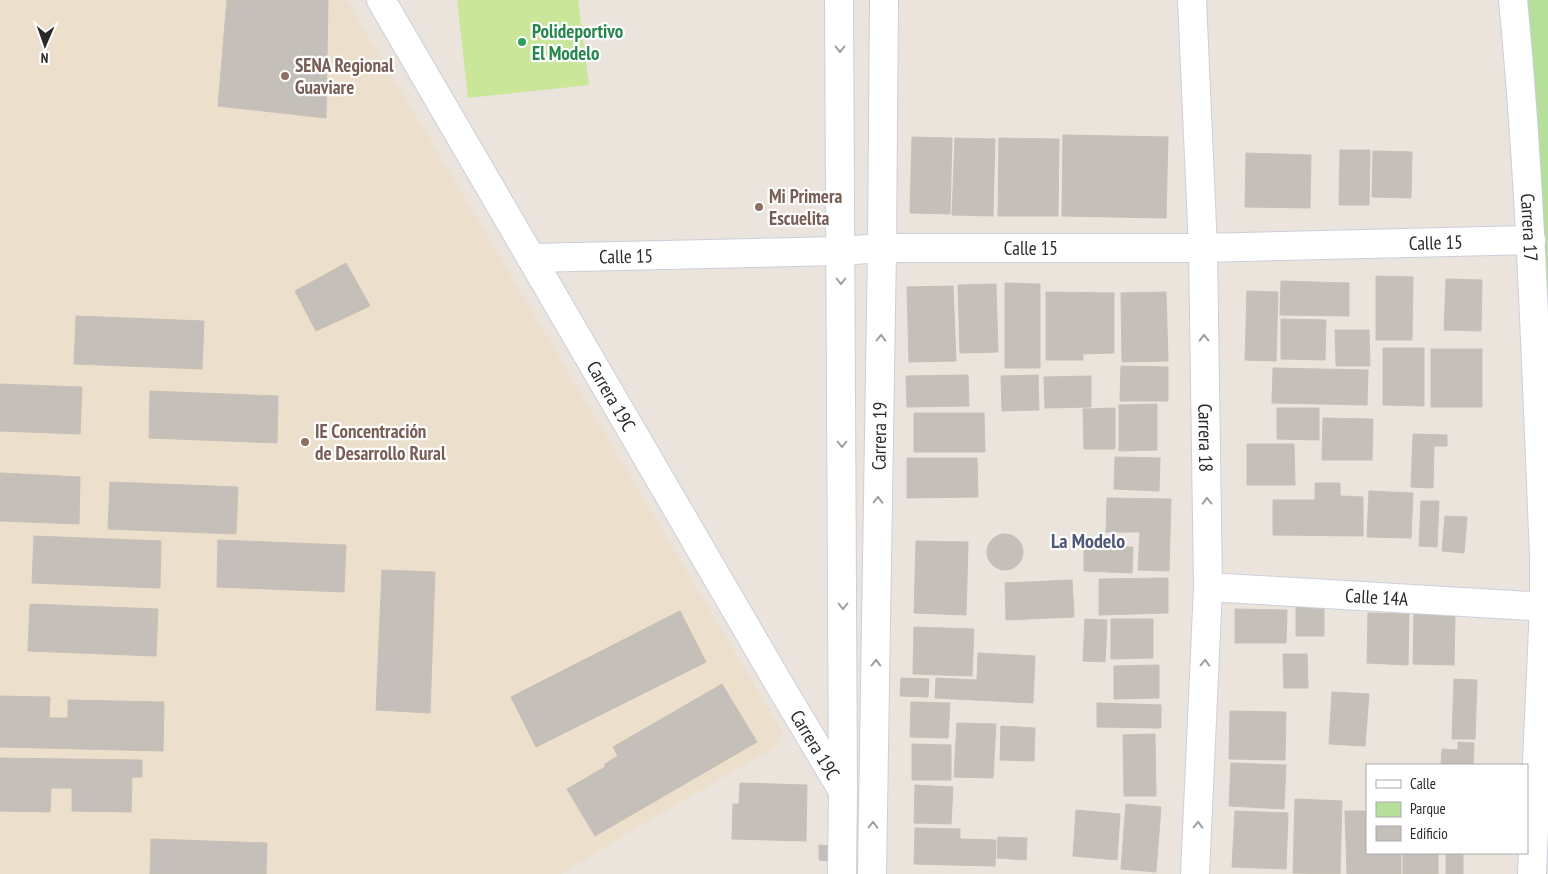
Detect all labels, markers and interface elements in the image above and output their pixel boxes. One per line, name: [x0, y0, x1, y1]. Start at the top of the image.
place label: Polideportivo El Modelo: [532, 19, 623, 65]
north arrow: [20, 20, 70, 70]
marker: Polideportivo El Modelo: [516, 36, 528, 48]
one-way arrow: [835, 45, 845, 53]
text: N: [40, 49, 49, 67]
place label: SENA Regional Guaviare: [295, 53, 394, 99]
marker: SENA Regional Guaviare: [279, 70, 291, 82]
place label: Mi Primera Escuelita: [769, 184, 843, 230]
street label: Carrera 17: [1516, 193, 1543, 262]
marker: Mi Primera Escuelita: [753, 201, 765, 213]
street label: Calle 15: [1408, 230, 1463, 255]
street label: Calle 15: [1004, 236, 1058, 260]
street label: Calle 15: [599, 243, 653, 268]
one-way arrow: [836, 277, 847, 285]
one-way arrow: [876, 334, 886, 342]
one-way arrow: [1199, 334, 1209, 342]
street label: Carrera 19C: [582, 357, 641, 435]
street label: Carrera 19: [866, 402, 892, 470]
street label: Carrera 18: [1193, 403, 1218, 472]
place label: IE Concentración de Desarrollo Rural: [315, 419, 446, 465]
marker: IE Concentración de Desarrollo Rural: [299, 436, 311, 448]
one-way arrow: [837, 440, 847, 448]
one-way arrow: [873, 496, 883, 504]
one-way arrow: [1201, 496, 1212, 504]
district label: La Modelo: [1051, 528, 1125, 554]
street label: Calle 14A: [1345, 583, 1409, 611]
one-way arrow: [838, 602, 848, 610]
one-way arrow: [870, 659, 881, 667]
one-way arrow: [1199, 659, 1210, 667]
street label: Carrera 19C: [785, 705, 845, 784]
legend: [1366, 764, 1528, 854]
text: Calle: [1410, 774, 1436, 793]
text: Parque: [1410, 799, 1446, 818]
one-way arrow: [868, 821, 878, 829]
one-way arrow: [1192, 821, 1203, 829]
text: Edificio: [1410, 824, 1448, 843]

